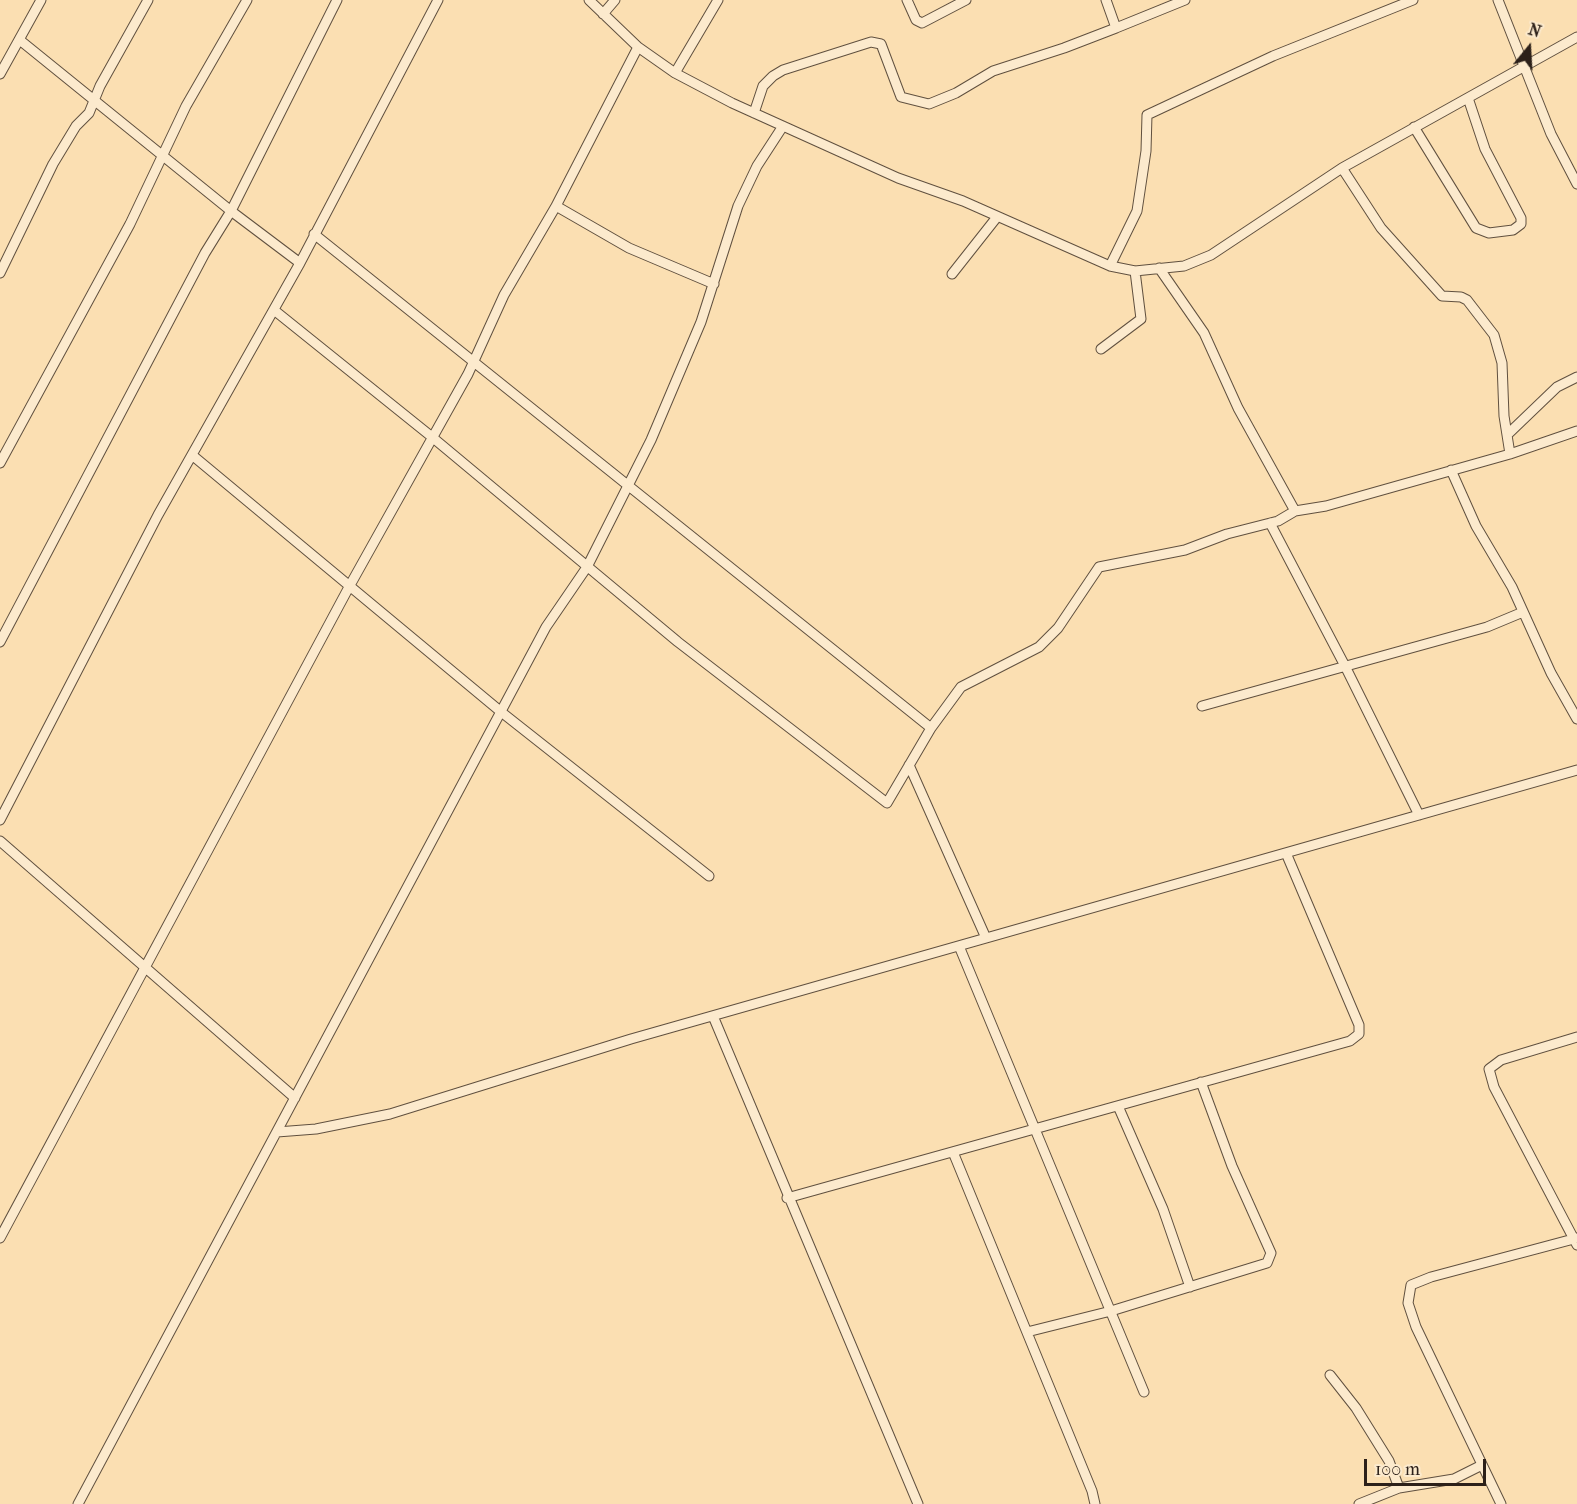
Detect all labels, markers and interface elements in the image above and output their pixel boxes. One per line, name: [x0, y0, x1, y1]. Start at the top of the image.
north arrow: [1499, 18, 1559, 78]
text: N: [1526, 19, 1543, 41]
scale bar: [1367, 1447, 1488, 1485]
text: 100 m: [1375, 1459, 1420, 1480]

